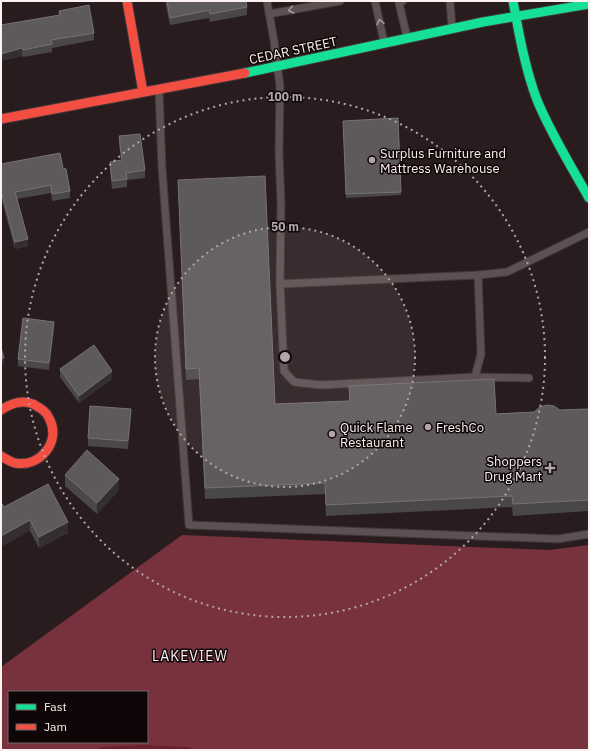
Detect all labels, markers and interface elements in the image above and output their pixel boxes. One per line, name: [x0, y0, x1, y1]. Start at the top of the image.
one-way arrow: [288, 6, 294, 14]
one-way arrow: [376, 19, 384, 25]
street label: CEDAR STREET: [247, 33, 339, 68]
text: 100 m: [267, 89, 303, 104]
place label: Surplus Furniture and Mattress Warehouse: [380, 145, 506, 177]
marker: Surplus Furniture and Mattress Warehouse: [367, 155, 377, 165]
text: 50 m: [271, 219, 299, 234]
centre of rings: [278, 350, 292, 364]
place label: Quick Flame Restaurant: [340, 419, 413, 451]
place label: FreshCo: [436, 419, 484, 436]
marker: FreshCo: [423, 422, 433, 432]
marker: Quick Flame Restaurant: [327, 429, 337, 439]
place label: Shoppers Drug Mart: [484, 453, 542, 485]
marker: Shoppers Drug Mart: [545, 463, 555, 473]
district label: LAKEVIEW: [152, 647, 228, 665]
legend: [8, 691, 148, 743]
text: Fast: [44, 699, 67, 714]
text: Jam: [44, 719, 67, 734]

